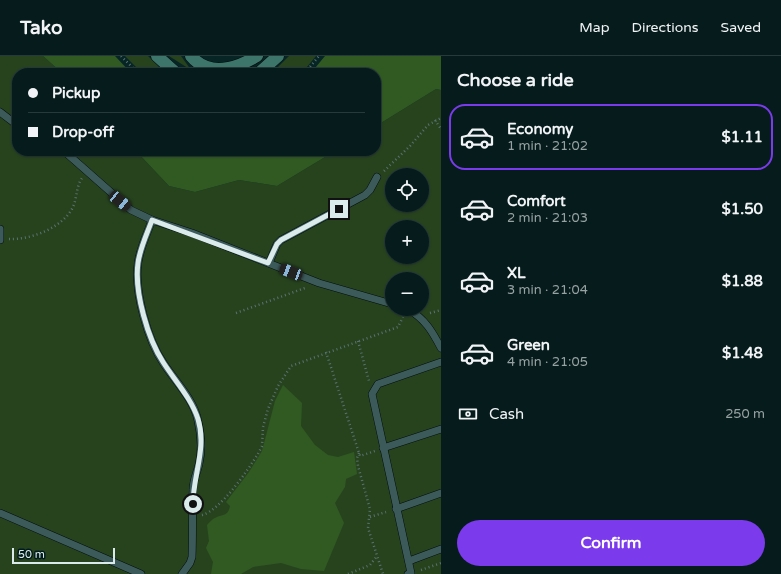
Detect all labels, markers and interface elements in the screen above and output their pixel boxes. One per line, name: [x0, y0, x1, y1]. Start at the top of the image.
text: Tako: [20, 17, 62, 39]
text: Map: [579, 19, 610, 36]
text: Directions: [632, 19, 699, 36]
text: Saved: [721, 19, 761, 36]
text: Choose a ride: [457, 69, 574, 91]
text: Pickup: [52, 84, 100, 102]
icon: car: [459, 119, 495, 155]
text: Economy: [507, 120, 573, 138]
text: Drop-off: [52, 123, 114, 141]
text: $1.11: [722, 128, 763, 146]
text: 1 min · 21:02: [507, 138, 588, 154]
map controls: [385, 168, 429, 316]
button: locate: [385, 168, 429, 212]
car: [107, 189, 133, 213]
icon: car: [459, 191, 495, 227]
text: Comfort: [507, 192, 566, 210]
route end: [330, 200, 348, 218]
text: $1.50: [722, 200, 763, 218]
text: 2 min · 21:03: [507, 210, 588, 226]
button: +: [385, 220, 429, 264]
car: [278, 262, 304, 282]
icon: car: [459, 263, 495, 299]
text: XL: [507, 264, 526, 282]
button: −: [385, 272, 429, 316]
text: $1.88: [722, 272, 763, 290]
text: 3 min · 21:04: [507, 282, 588, 298]
icon: car: [459, 335, 495, 371]
text: Green: [507, 336, 550, 354]
text: $1.48: [722, 344, 763, 362]
text: 4 min · 21:05: [507, 354, 588, 370]
icon: cash: [457, 403, 479, 425]
text: Cash: [489, 405, 524, 423]
text: 250 m: [725, 406, 765, 422]
route start: [184, 495, 202, 513]
button: Confirm: [457, 520, 765, 566]
scale bar: [12, 546, 115, 565]
text: 50 m: [18, 548, 45, 561]

